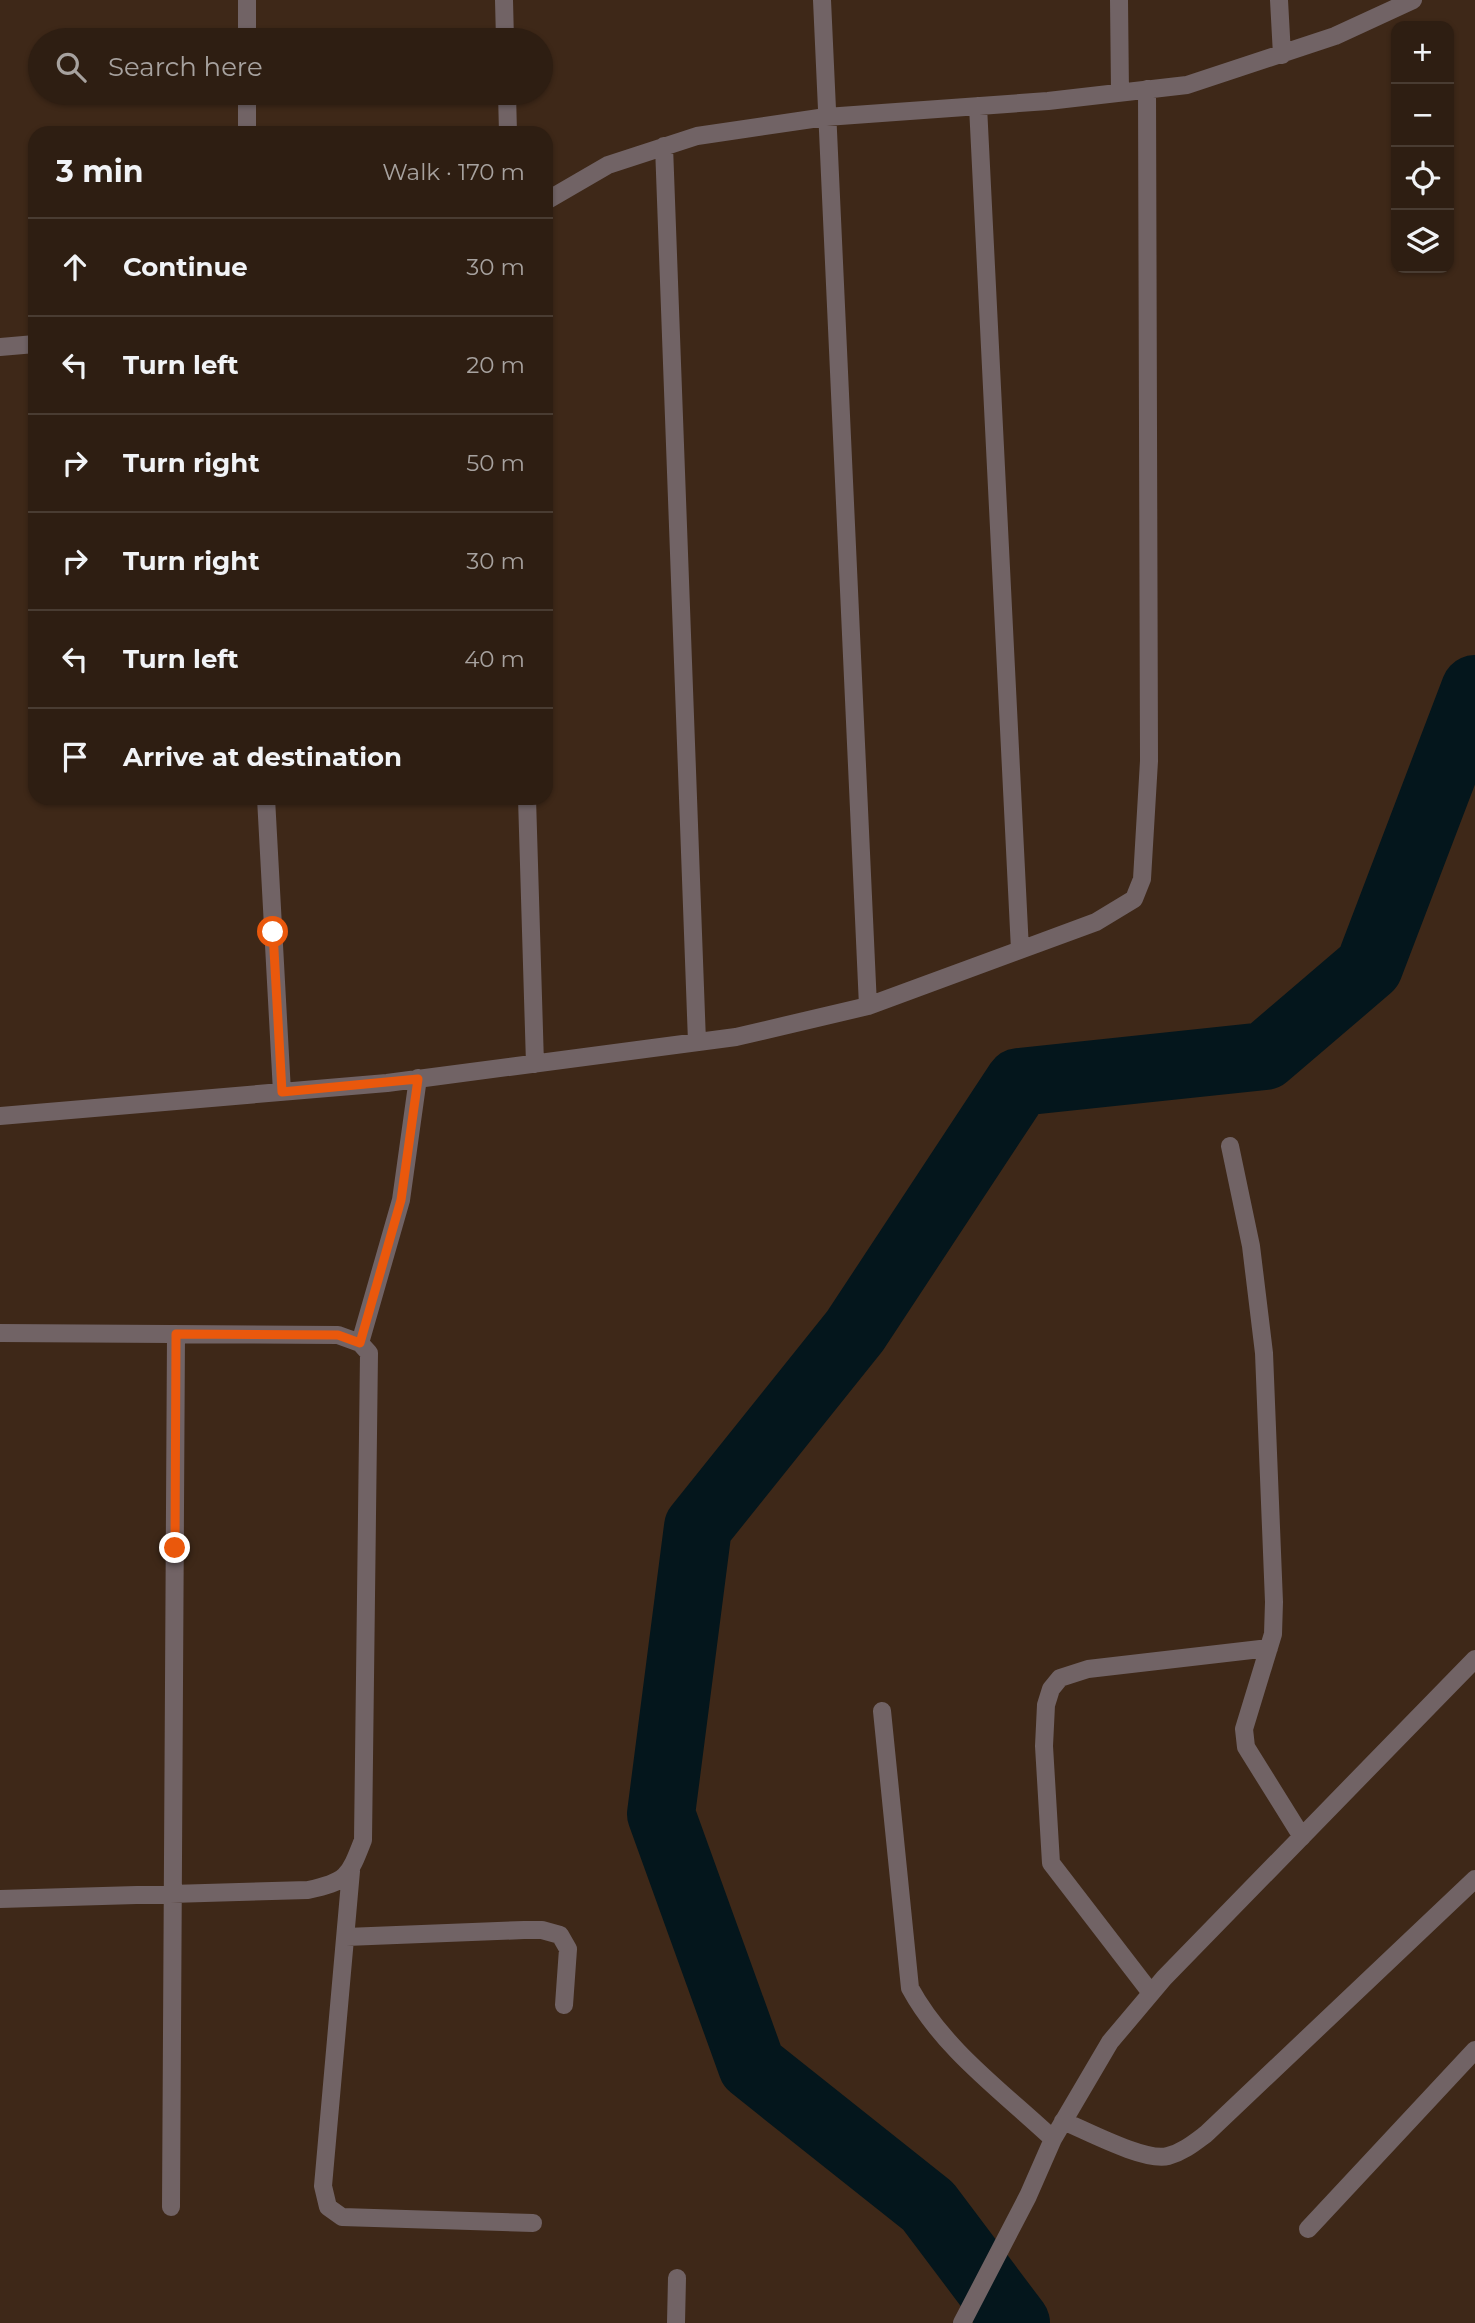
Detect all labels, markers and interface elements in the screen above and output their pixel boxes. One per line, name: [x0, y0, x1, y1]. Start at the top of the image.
map controls: [1391, 21, 1454, 273]
button: +: [1391, 21, 1454, 84]
search box: [28, 28, 553, 105]
icon: search: [52, 48, 90, 86]
text: Search here: [108, 51, 263, 83]
button: −: [1391, 84, 1454, 147]
button: locate: [1391, 147, 1454, 210]
text: 3 min: [56, 153, 143, 190]
text: Walk · 170 m: [382, 158, 525, 186]
button: layers: [1391, 210, 1454, 273]
icon: ahead: [56, 248, 94, 286]
text: Continue: [123, 251, 248, 283]
text: 30 m: [466, 253, 525, 281]
icon: left: [56, 346, 94, 384]
text: Turn left: [123, 349, 239, 381]
text: 20 m: [466, 351, 525, 379]
icon: right: [56, 444, 94, 482]
text: Turn right: [123, 447, 259, 479]
text: 50 m: [466, 449, 525, 477]
icon: right: [56, 542, 94, 580]
text: Turn right: [123, 545, 259, 577]
text: 30 m: [466, 547, 525, 575]
icon: left: [56, 640, 94, 678]
text: Turn left: [123, 643, 239, 675]
text: 40 m: [464, 645, 525, 673]
icon: arrive: [56, 738, 94, 776]
text: Arrive at destination: [123, 741, 402, 773]
route start: [257, 916, 288, 947]
route end: [159, 1532, 190, 1563]

